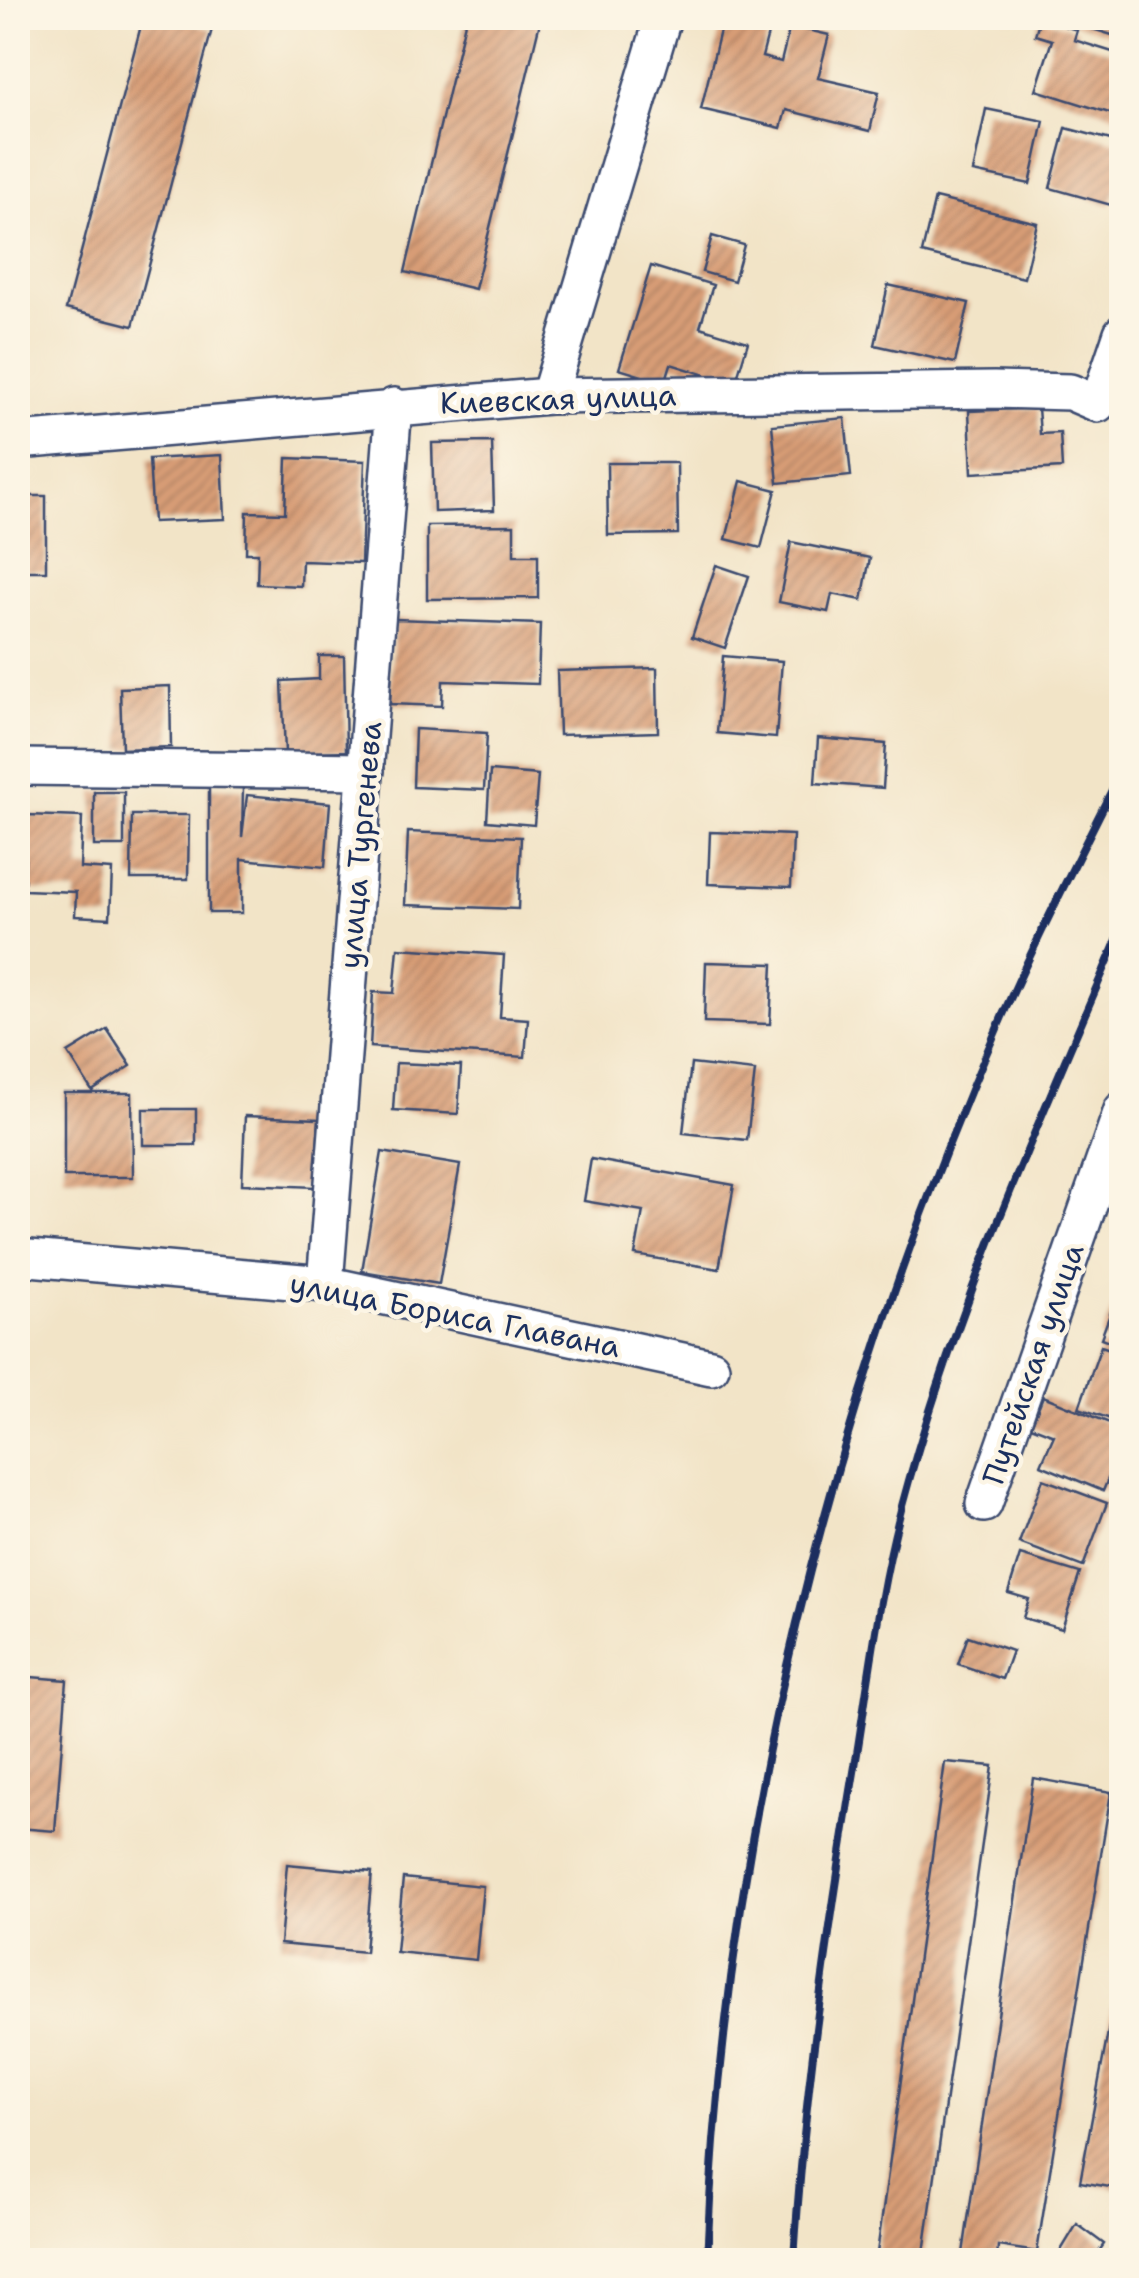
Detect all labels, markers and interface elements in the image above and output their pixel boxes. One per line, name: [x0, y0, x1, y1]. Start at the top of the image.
street label: Киевская улица: [439, 374, 677, 424]
street label: улица Тургенева: [329, 719, 391, 970]
street label: Путейская улица: [973, 1238, 1094, 1490]
street label: улица Бориса Главана: [286, 1263, 624, 1367]

